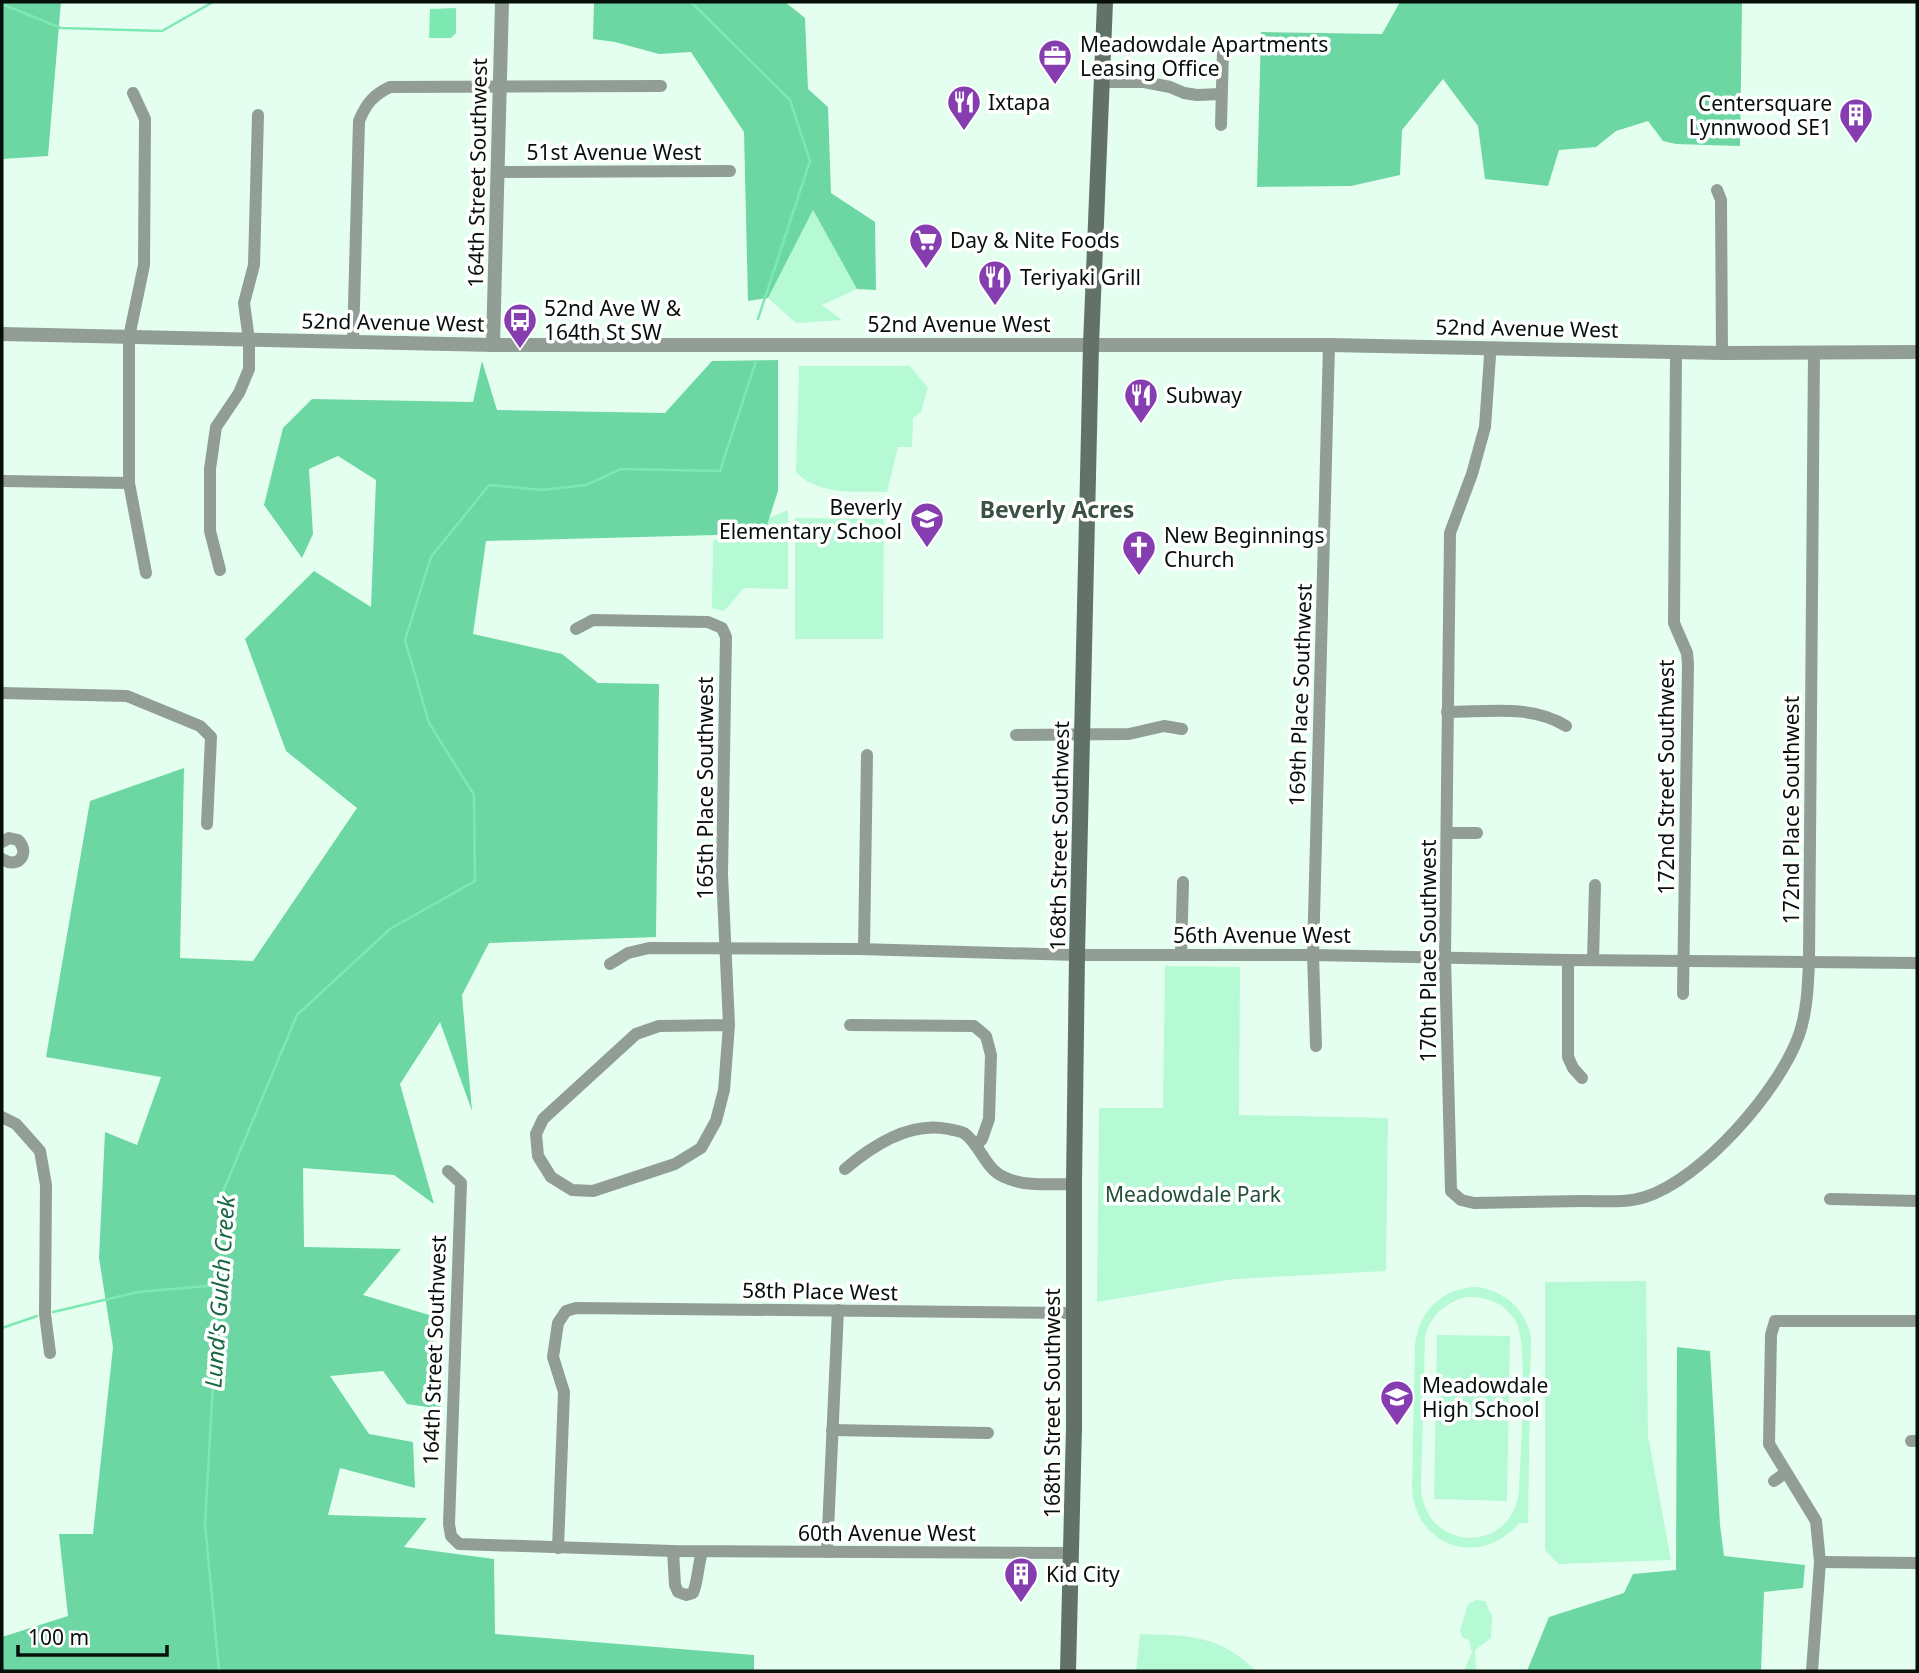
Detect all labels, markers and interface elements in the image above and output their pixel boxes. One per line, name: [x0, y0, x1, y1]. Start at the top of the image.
place label: Meadowdale Apartments Leasing Office: [1080, 30, 1328, 82]
office icon: Meadowdale Apartments Leasing Office: [1036, 37, 1074, 86]
street label: 164th Street Southwest: [461, 57, 493, 288]
restaurant icon: Ixtapa: [945, 83, 983, 132]
place label: Ixtapa: [988, 88, 1050, 116]
place label: Centersquare Lynnwood SE1: [1689, 89, 1832, 141]
building icon: Centersquare Lynnwood SE1: [1837, 96, 1875, 145]
street label: 51st Avenue West: [527, 138, 702, 166]
supermarket icon: Day & Nite Foods: [907, 221, 945, 270]
place label: Day & Nite Foods: [950, 226, 1120, 254]
restaurant icon: Teriyaki Grill: [976, 258, 1014, 307]
place label: Teriyaki Grill: [1020, 263, 1141, 291]
place label: 52nd Ave W & 164th St SW: [544, 294, 682, 346]
bus stop icon: 52nd Ave W & 164th St SW: [501, 301, 539, 350]
street label: 52nd Avenue West: [301, 306, 485, 338]
street label: 52nd Avenue West: [867, 310, 1051, 338]
street label: 52nd Avenue West: [1435, 312, 1619, 344]
restaurant icon: Subway: [1122, 376, 1160, 425]
place label: Subway: [1166, 381, 1242, 409]
place label: Beverly Elementary School: [719, 493, 902, 545]
district label: Beverly Acres: [980, 493, 1134, 525]
school or university icon: Beverly Elementary School: [908, 500, 946, 549]
place label: New Beginnings Church: [1164, 521, 1325, 573]
church icon: New Beginnings Church: [1120, 528, 1158, 577]
street label: 169th Place Southwest: [1282, 583, 1318, 807]
street label: 172nd Street Southwest: [1652, 659, 1680, 895]
street label: 165th Place Southwest: [691, 676, 719, 900]
street label: 172nd Place Southwest: [1777, 695, 1805, 924]
street label: 168th Street Southwest: [1043, 720, 1075, 951]
street label: 170th Place Southwest: [1414, 839, 1442, 1063]
street label: 56th Avenue West: [1173, 921, 1351, 949]
park label: Meadowdale Park: [1105, 1180, 1282, 1208]
water label: Lund's Gulch Creek: [196, 1193, 242, 1389]
street label: 164th Street Southwest: [416, 1234, 452, 1465]
street label: 58th Place West: [742, 1276, 899, 1306]
street label: 168th Street Southwest: [1038, 1288, 1066, 1518]
place label: Meadowdale High School: [1422, 1371, 1548, 1423]
school or university icon: Meadowdale High School: [1378, 1378, 1416, 1427]
street label: 60th Avenue West: [798, 1519, 976, 1547]
building icon: Kid City: [1002, 1555, 1040, 1604]
place label: Kid City: [1046, 1560, 1120, 1588]
scale bar: [18, 1614, 166, 1658]
text: 100 m: [28, 1623, 89, 1651]

